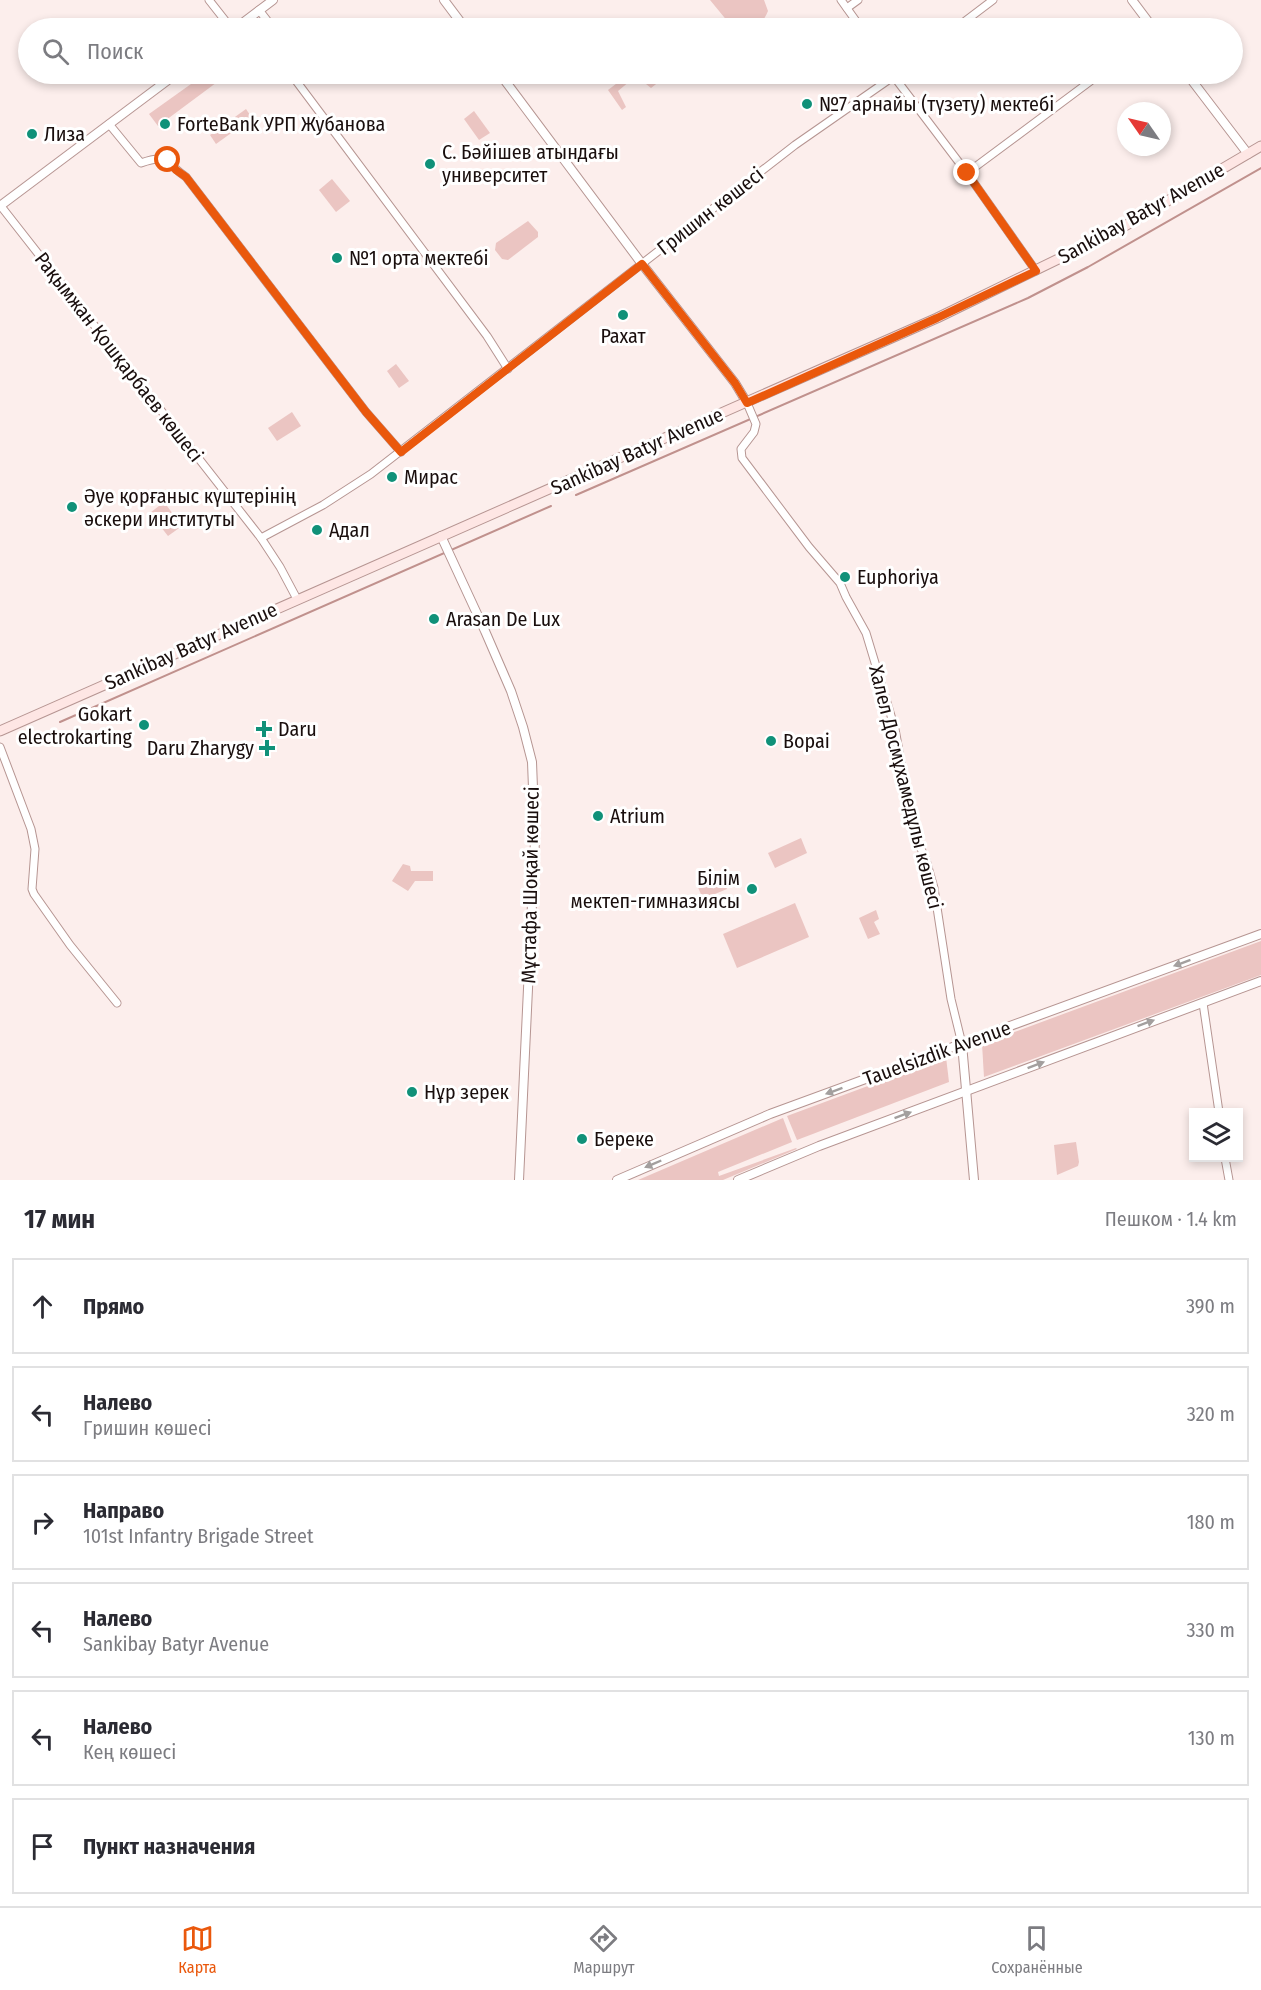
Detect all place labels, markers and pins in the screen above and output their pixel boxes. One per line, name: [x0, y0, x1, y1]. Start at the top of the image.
place label: №7 арнайы (түзету) мектебі: [819, 92, 1054, 116]
marker: №7 арнайы (түзету) мектебі: [800, 97, 814, 111]
place label: ForteBank УРП Жубанова: [177, 112, 385, 136]
marker: ForteBank УРП Жубанова: [158, 117, 172, 131]
place label: Лиза: [44, 122, 85, 146]
marker: Лиза: [25, 127, 39, 141]
place label: С. Бәйішев атындағы университет: [442, 140, 619, 187]
marker: С. Бәйішев атындағы университет: [423, 157, 437, 171]
place label: №1 орта мектебі: [349, 246, 489, 270]
marker: №1 орта мектебі: [330, 251, 344, 265]
marker: Рахат: [616, 308, 630, 322]
place label: Рахат: [600, 324, 646, 348]
place label: Мирас: [404, 465, 458, 489]
marker: Мирас: [385, 470, 399, 484]
place label: Әуе қорғаныс күштерінің әскери институты: [84, 484, 296, 531]
marker: Әуе қорғаныс күштерінің әскери институты: [65, 500, 79, 514]
place label: Адал: [329, 518, 370, 542]
marker: Адал: [310, 523, 324, 537]
place label: Euphoriya: [857, 565, 939, 589]
marker: Euphoriya: [838, 570, 852, 584]
place label: Arasan De Lux: [446, 607, 560, 631]
marker: Arasan De Lux: [427, 612, 441, 626]
place label: Gokart electrokarting: [18, 702, 133, 749]
place label: Daru: [278, 717, 317, 741]
marker: Gokart electrokarting: [137, 718, 151, 732]
marker: Daru: [255, 720, 273, 738]
place label: Bopai: [783, 729, 830, 753]
marker: Bopai: [764, 734, 778, 748]
place label: Daru Zharygy: [147, 736, 254, 760]
marker: Daru Zharygy: [258, 739, 276, 757]
place label: Atrium: [610, 804, 665, 828]
marker: Atrium: [591, 809, 605, 823]
place label: Білім мектеп-гимназиясы: [571, 866, 740, 913]
marker: Білім мектеп-гимназиясы: [745, 882, 759, 896]
place label: Нұр зерек: [424, 1080, 510, 1104]
marker: Нұр зерек: [405, 1085, 419, 1099]
place label: Береке: [594, 1127, 654, 1151]
marker: Береке: [575, 1132, 589, 1146]

